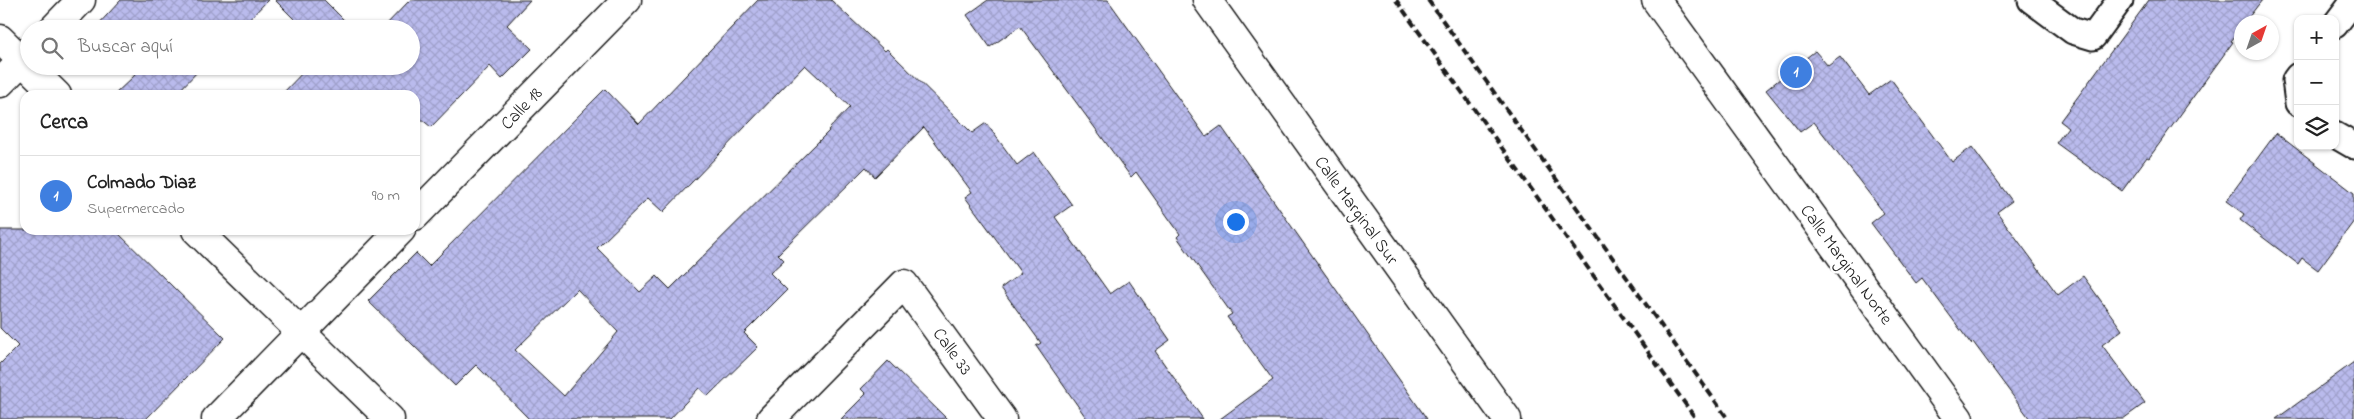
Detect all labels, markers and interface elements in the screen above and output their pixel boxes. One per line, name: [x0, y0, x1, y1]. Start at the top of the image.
north arrow: [2234, 15, 2279, 60]
map controls: [2294, 15, 2339, 150]
button: +: [2294, 15, 2339, 60]
search box: [20, 20, 420, 75]
icon: search: [38, 34, 66, 62]
text: Buscar aquí: [78, 34, 173, 61]
pin: 1: [1780, 53, 1812, 91]
button: −: [2294, 60, 2339, 105]
street label: Calle 18: [495, 82, 550, 137]
button: layers: [2294, 105, 2339, 150]
text: Cerca: [40, 108, 88, 138]
street label: Calle Marginal Sur: [1306, 151, 1404, 272]
text: Colmado Diaz: [87, 170, 196, 197]
text: 1: [53, 184, 59, 208]
text: 90 m: [372, 184, 400, 208]
text: Supermercado: [87, 197, 185, 221]
street label: Calle Marginal Norte: [1792, 200, 1899, 332]
your location: [1223, 209, 1249, 235]
street label: Calle 33: [925, 323, 978, 381]

